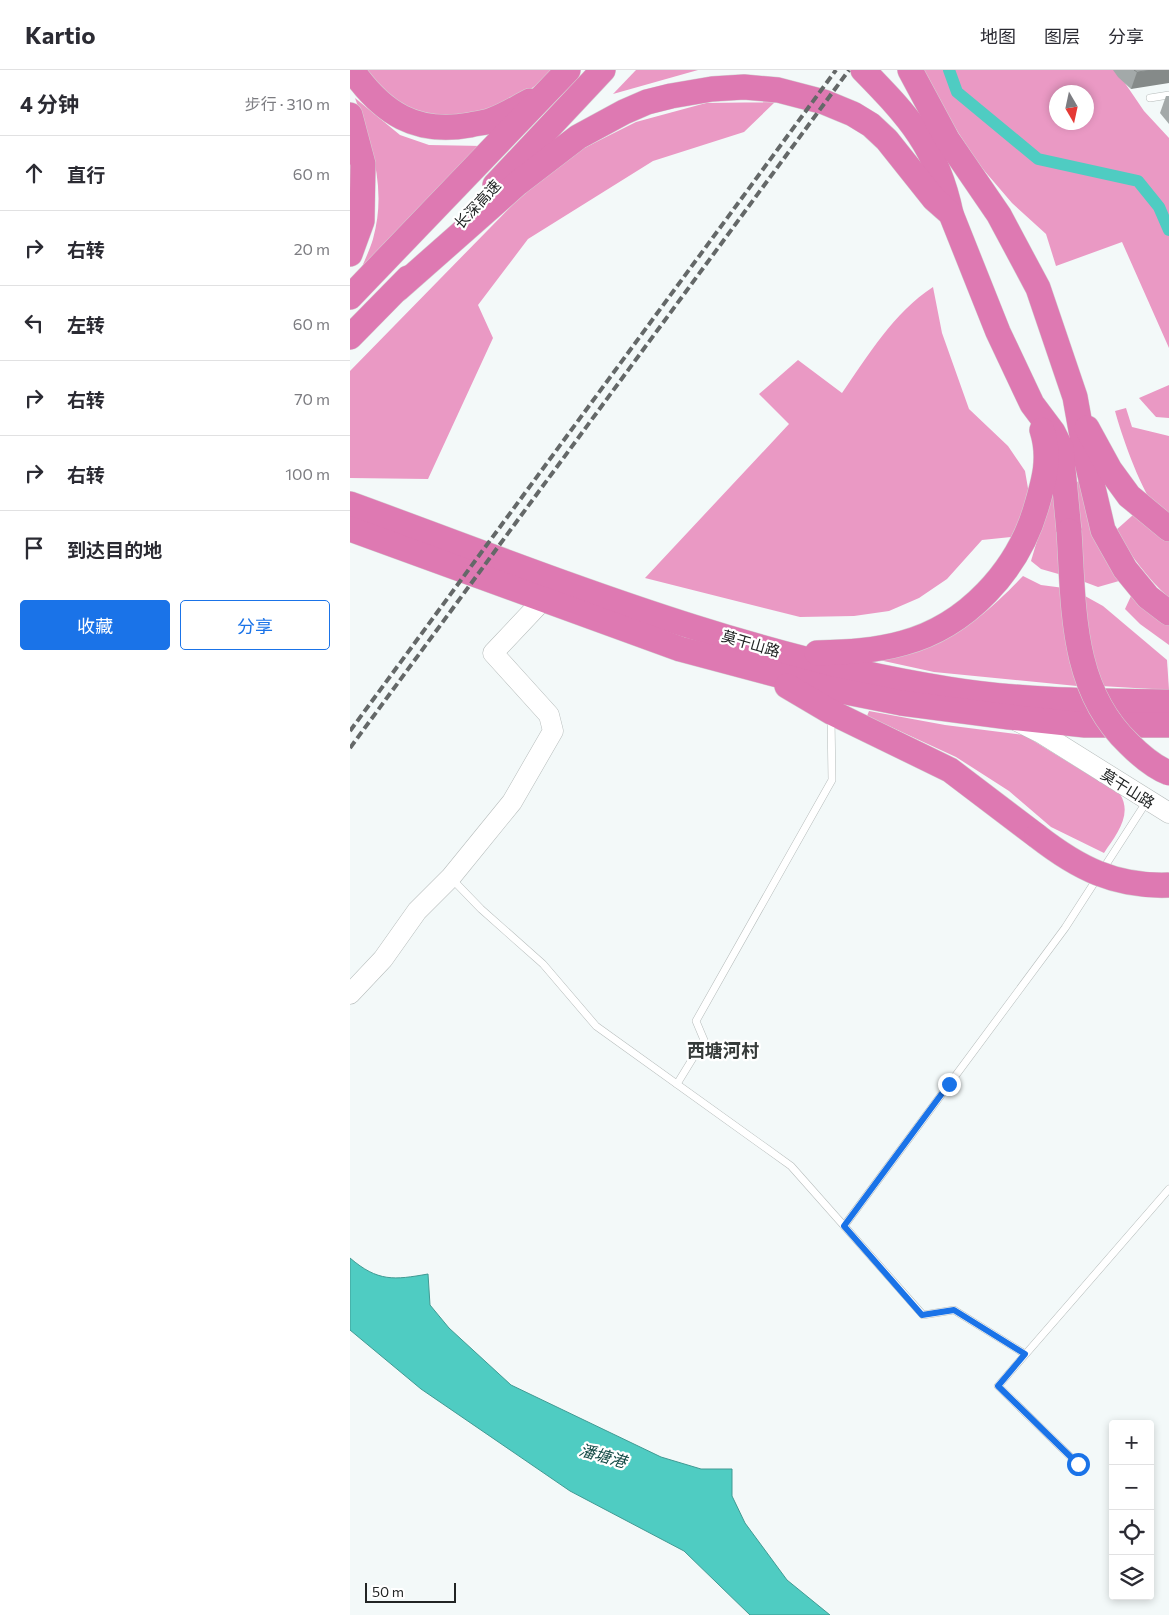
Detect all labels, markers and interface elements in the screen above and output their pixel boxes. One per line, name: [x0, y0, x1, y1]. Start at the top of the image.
text: Kartio: [25, 20, 95, 49]
text: 地图: [980, 25, 1016, 47]
text: 图层: [1044, 25, 1080, 47]
text: 分享: [1108, 25, 1144, 47]
north arrow: [1049, 85, 1094, 130]
text: 4 分钟: [20, 91, 79, 116]
text: 步行 · 310 m: [245, 94, 330, 113]
icon: ahead: [20, 159, 48, 187]
text: 直行: [67, 163, 105, 186]
text: 60 m: [293, 164, 330, 183]
street label: 长深高速: [450, 176, 504, 232]
icon: right: [20, 234, 48, 262]
text: 右转: [67, 238, 105, 261]
text: 20 m: [294, 239, 330, 258]
icon: left: [20, 309, 48, 337]
text: 左转: [67, 313, 105, 336]
text: 60 m: [293, 314, 330, 333]
icon: right: [20, 384, 48, 412]
text: 右转: [67, 388, 105, 411]
text: 70 m: [294, 389, 330, 408]
icon: right: [20, 459, 48, 487]
text: 右转: [67, 463, 105, 486]
text: 100 m: [285, 464, 330, 483]
icon: arrive: [20, 534, 48, 562]
text: 到达目的地: [67, 538, 162, 561]
button: 收藏: [20, 600, 170, 650]
button: 分享: [180, 600, 330, 650]
street label: 莫干山路: [720, 626, 782, 660]
street label: 莫干山路: [1098, 764, 1158, 812]
district label: 西塘河村: [687, 1039, 759, 1061]
route end: [938, 1073, 961, 1096]
map controls: [1109, 1420, 1154, 1600]
button: +: [1109, 1420, 1154, 1465]
water label: 潘塘港: [577, 1439, 631, 1471]
route start: [1067, 1453, 1090, 1476]
button: −: [1109, 1465, 1154, 1510]
button: locate: [1109, 1510, 1154, 1555]
button: layers: [1109, 1555, 1154, 1600]
scale bar: [365, 1580, 456, 1603]
text: 50 m: [372, 1583, 404, 1600]

